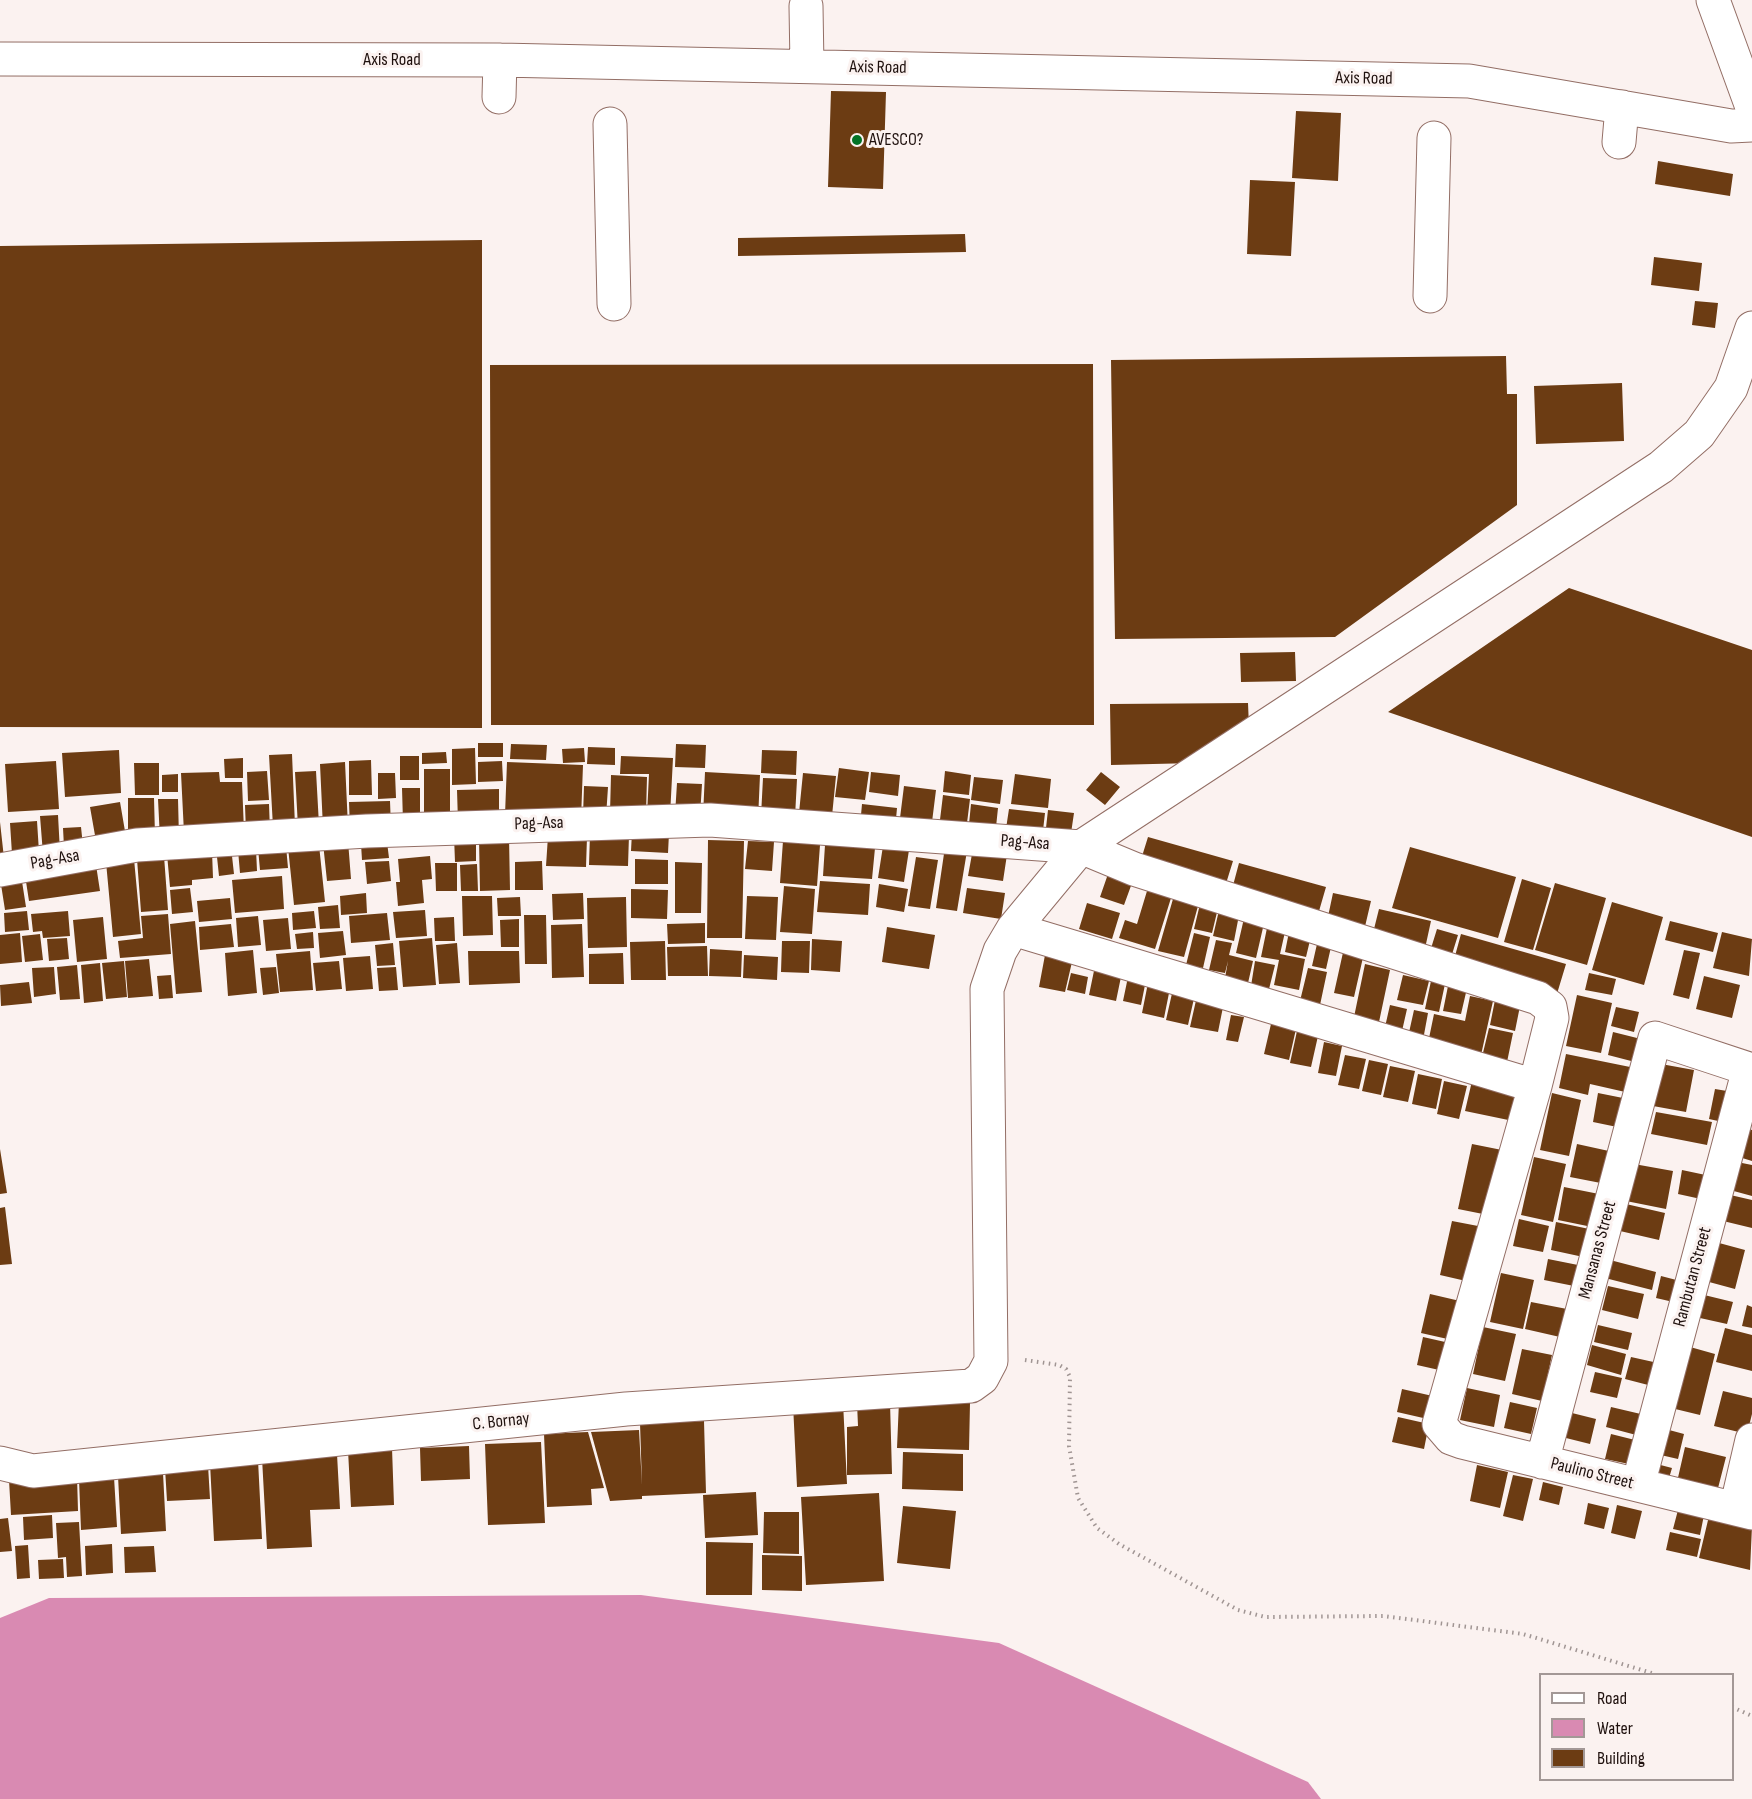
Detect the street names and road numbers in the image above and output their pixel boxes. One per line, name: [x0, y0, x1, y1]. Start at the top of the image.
street label: Axis Road: [363, 49, 421, 71]
street label: Axis Road: [849, 57, 907, 79]
street label: Axis Road: [1335, 68, 1393, 90]
street label: Pag-Asa: [514, 812, 564, 836]
street label: Pag-Asa: [1000, 831, 1050, 855]
street label: Pag-Asa: [29, 845, 81, 875]
street label: Mansanas Street: [1575, 1199, 1621, 1301]
street label: Rambutan Street: [1669, 1225, 1717, 1329]
street label: C. Bornay: [472, 1408, 530, 1436]
street label: Paulino Street: [1548, 1453, 1636, 1495]

